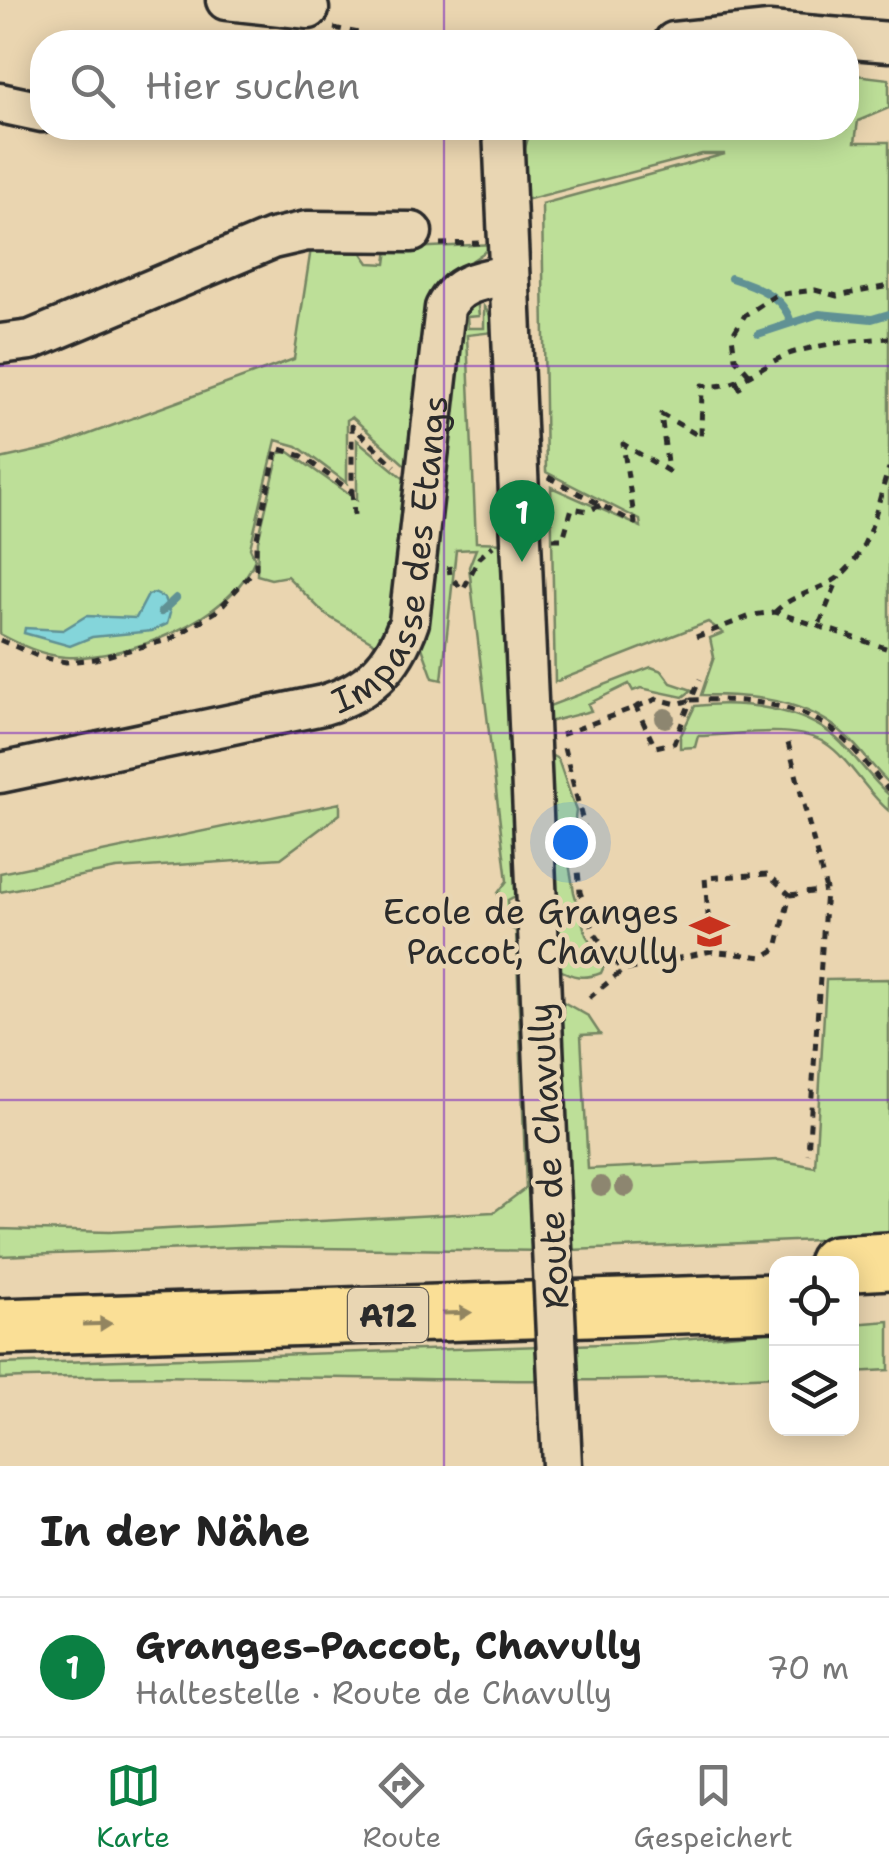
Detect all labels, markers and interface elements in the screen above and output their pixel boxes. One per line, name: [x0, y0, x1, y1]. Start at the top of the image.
search box: [30, 30, 859, 140]
icon: search: [65, 58, 120, 113]
text: Hier suchen: [145, 60, 360, 111]
street label: Impasse des Etangs: [324, 393, 458, 724]
pin: 1: [490, 480, 554, 562]
your location: [545, 817, 596, 868]
place label: Ecole de Granges Paccot, Chavully: [383, 888, 679, 975]
school or university icon: Ecole de Granges Paccot, Chavully: [688, 910, 730, 952]
street label: Route de Chavully: [517, 1002, 579, 1310]
map controls: [769, 1256, 859, 1436]
button: locate: [769, 1256, 859, 1346]
road number: A12: [348, 1288, 428, 1342]
one-way arrow: [442, 1304, 474, 1320]
one-way arrow: [82, 1316, 114, 1332]
button: layers: [769, 1346, 859, 1436]
text: In der Nähe: [40, 1503, 310, 1559]
text: Granges-Paccot, Chavully: [135, 1620, 642, 1671]
text: 1: [65, 1646, 80, 1689]
text: 70 m: [766, 1646, 849, 1689]
text: Haltestelle · Route de Chavully: [135, 1671, 612, 1714]
tab: Karte: [96, 1758, 170, 1856]
tab: Route: [362, 1758, 441, 1856]
tab: Gespeichert: [634, 1758, 793, 1856]

